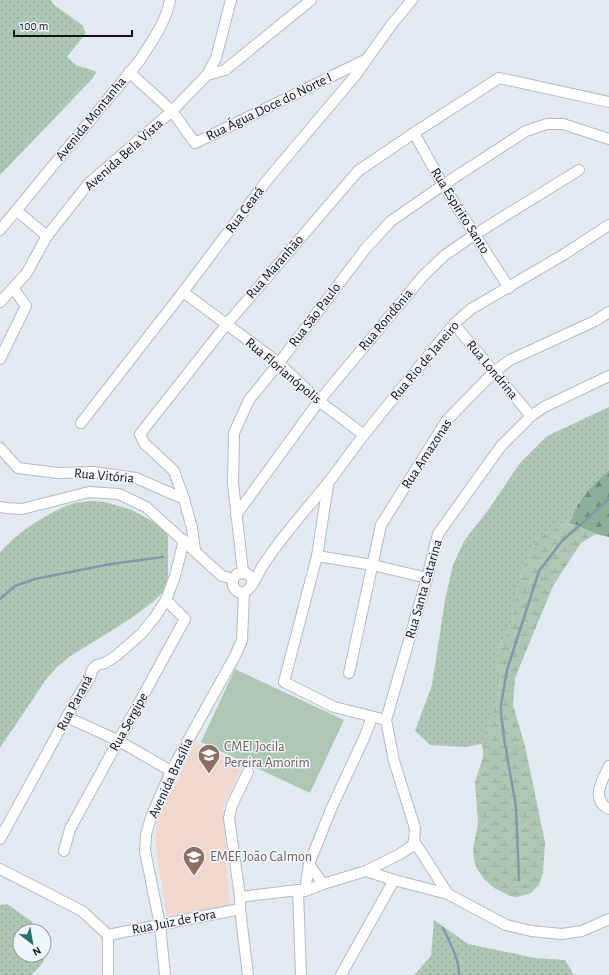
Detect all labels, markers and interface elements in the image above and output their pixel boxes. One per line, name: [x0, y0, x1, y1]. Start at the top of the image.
scale bar: [14, 12, 132, 38]
text: 100 m: [20, 20, 48, 32]
street label: Rua Água Doce do Norte I: [203, 68, 334, 144]
street label: Avenida Montanha: [53, 74, 129, 163]
street label: Avenida Bela Vista: [82, 116, 166, 194]
street label: Rua Espírito Santo: [428, 166, 492, 256]
street label: Rua Ceará: [223, 184, 267, 236]
street label: Rua Maranhão: [244, 232, 306, 301]
street label: Rua São Paulo: [286, 280, 344, 350]
street label: Rua Rondônia: [356, 286, 416, 353]
street label: Rua Rio de Janeiro: [388, 319, 462, 403]
street label: Rua Florianópolis: [242, 335, 324, 407]
street label: Rua Londrina: [464, 338, 521, 402]
street label: Rua Amazonas: [399, 417, 455, 491]
street label: Rua Vitória: [73, 466, 135, 486]
street label: Rua Santa Catarina: [403, 537, 445, 640]
street label: Rua Paraná: [54, 672, 96, 733]
street label: Rua Sergipe: [107, 690, 151, 754]
street label: Avenida Brasília: [146, 735, 196, 820]
place label: CMEI Jocila Pereira Amorim: [224, 740, 310, 770]
school or university icon: CMEI Jocila Pereira Amorim: [196, 742, 222, 775]
school or university icon: EMEF João Calmon: [181, 844, 207, 877]
place label: EMEF João Calmon: [210, 850, 312, 864]
street label: Rua Juiz de Fora: [131, 907, 218, 937]
north arrow: [12, 923, 52, 963]
text: N: [31, 944, 43, 958]

